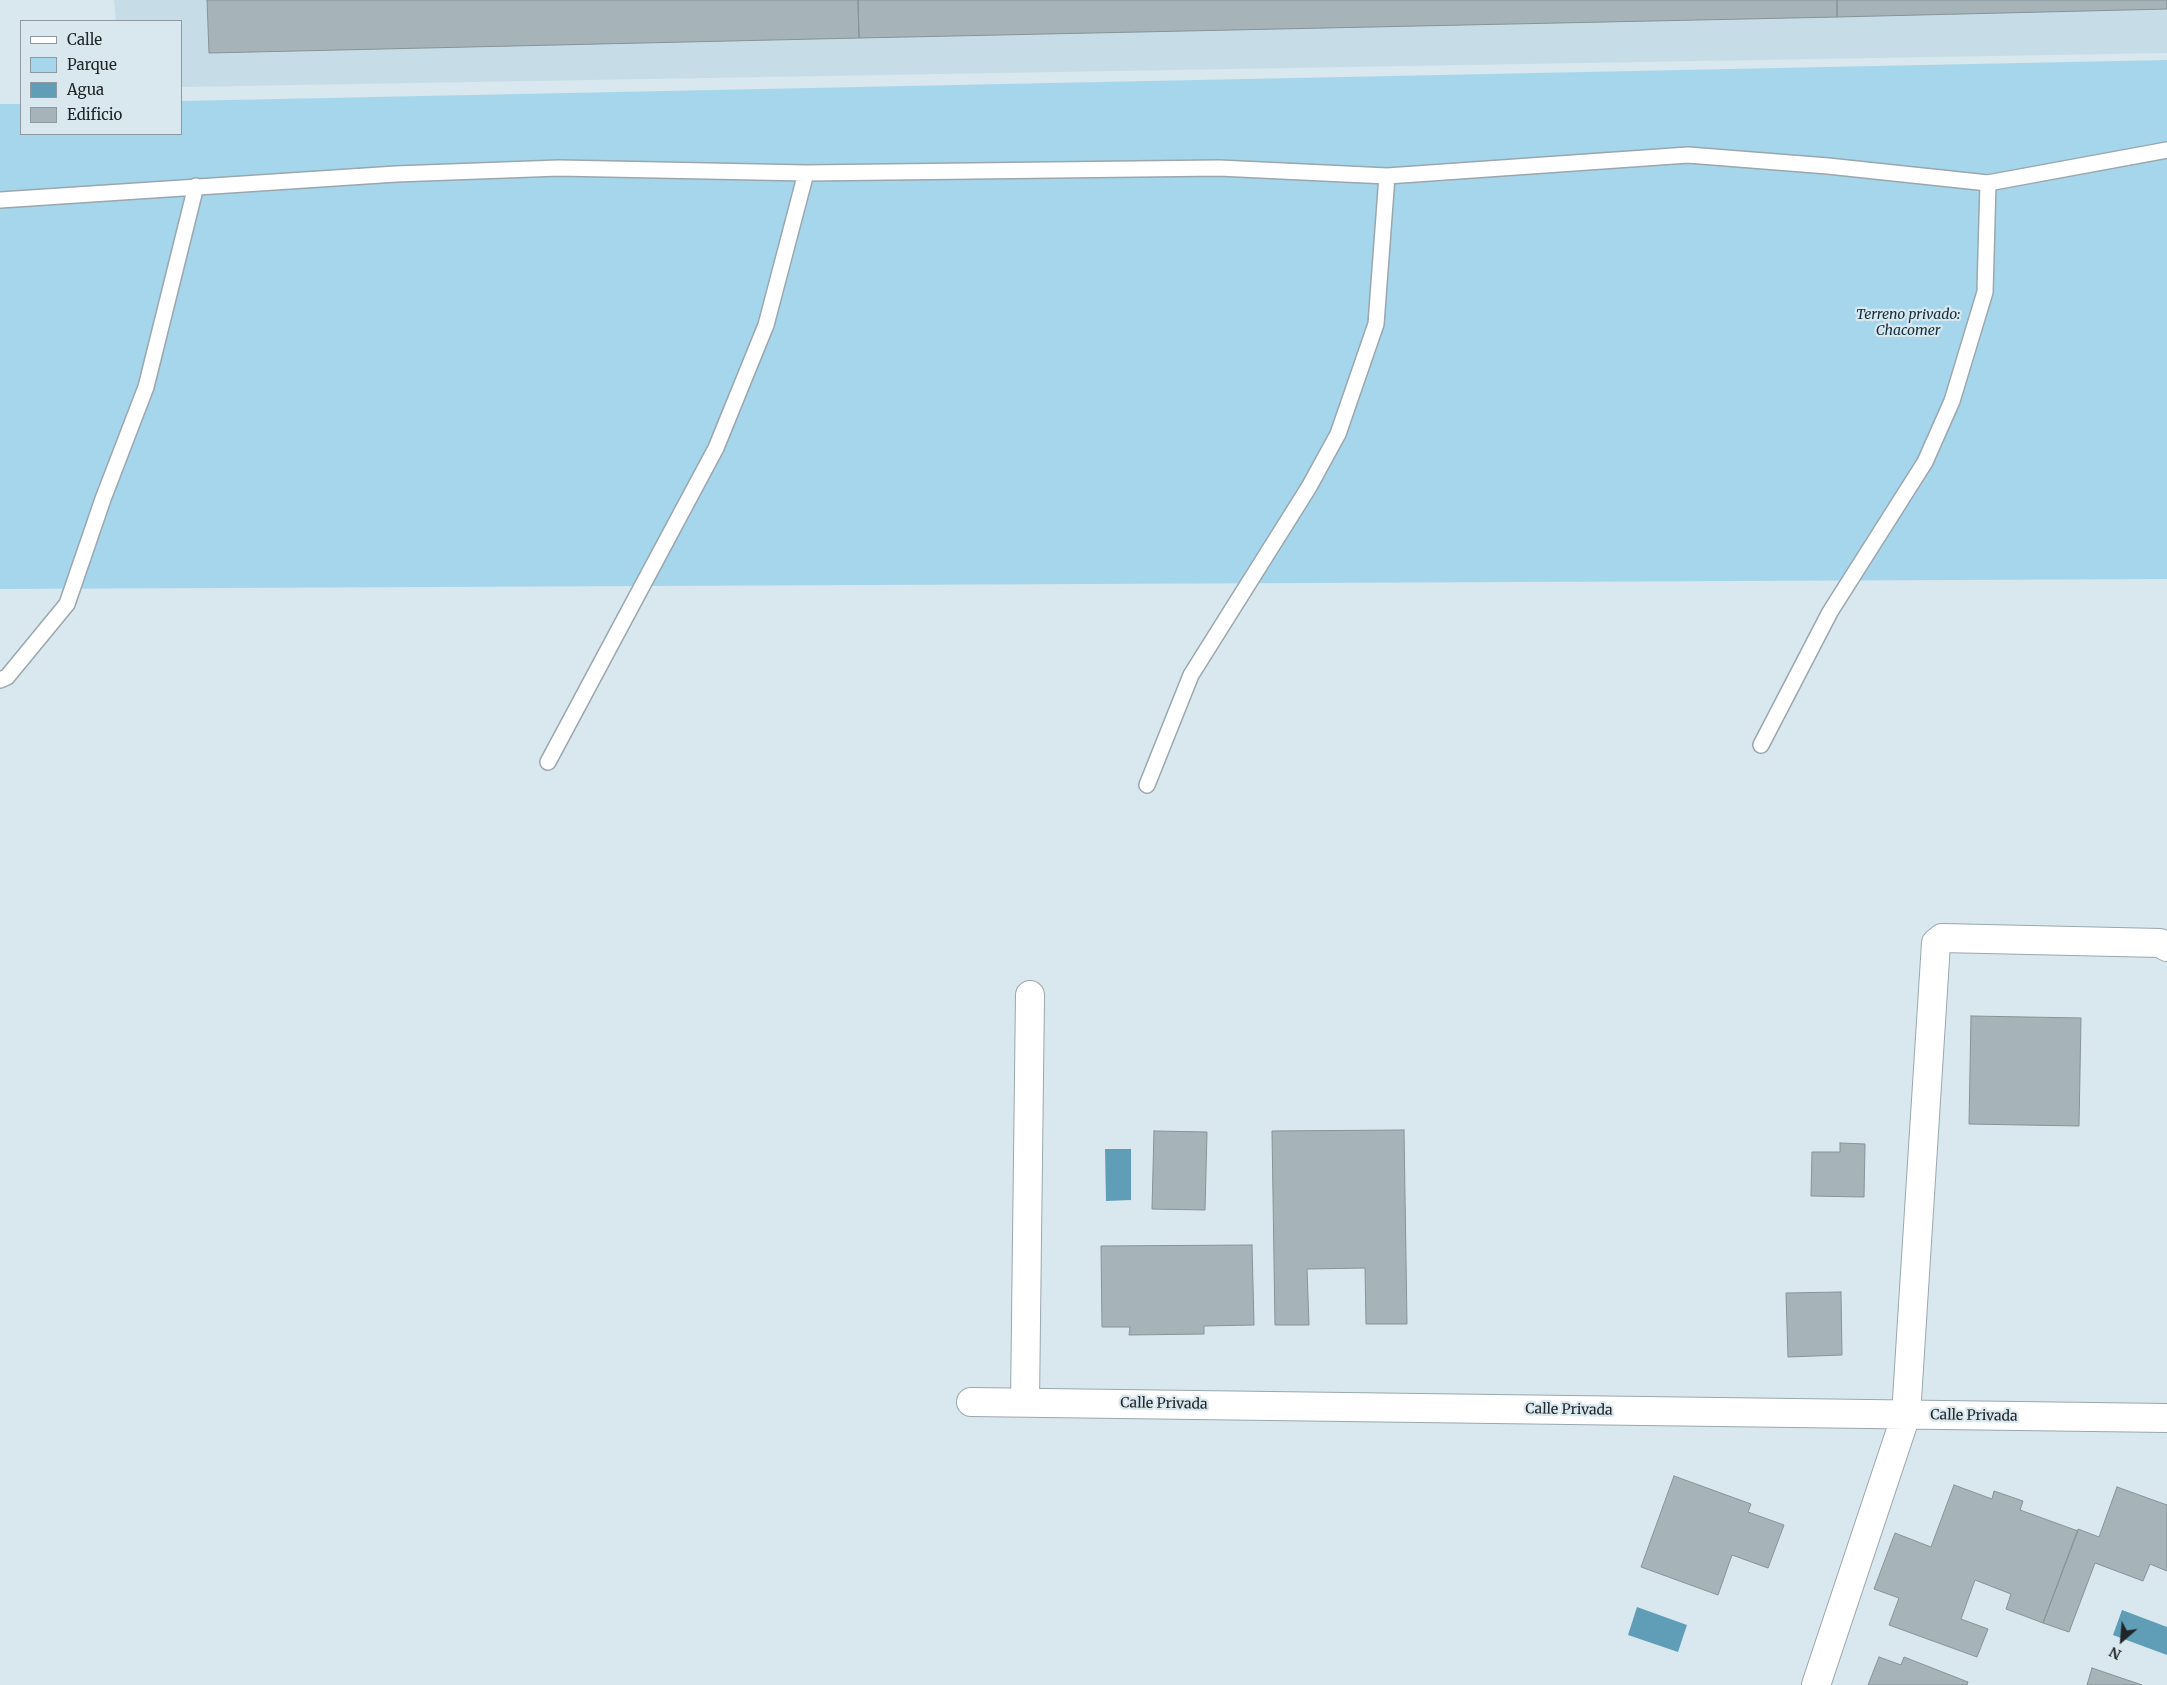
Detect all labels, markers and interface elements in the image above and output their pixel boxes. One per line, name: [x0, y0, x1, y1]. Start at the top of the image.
legend: [20, 20, 182, 135]
text: Calle: [67, 30, 102, 49]
text: Parque: [67, 55, 117, 74]
text: Agua: [67, 80, 104, 99]
text: Edificio: [67, 105, 122, 124]
park label: Terreno privado: Chacomer: [1856, 307, 1960, 340]
street label: Calle Privada: [1120, 1395, 1208, 1413]
street label: Calle Privada: [1525, 1401, 1613, 1419]
street label: Calle Privada: [1930, 1407, 2018, 1425]
north arrow: [2097, 1615, 2147, 1665]
text: N: [2106, 1643, 2124, 1664]

